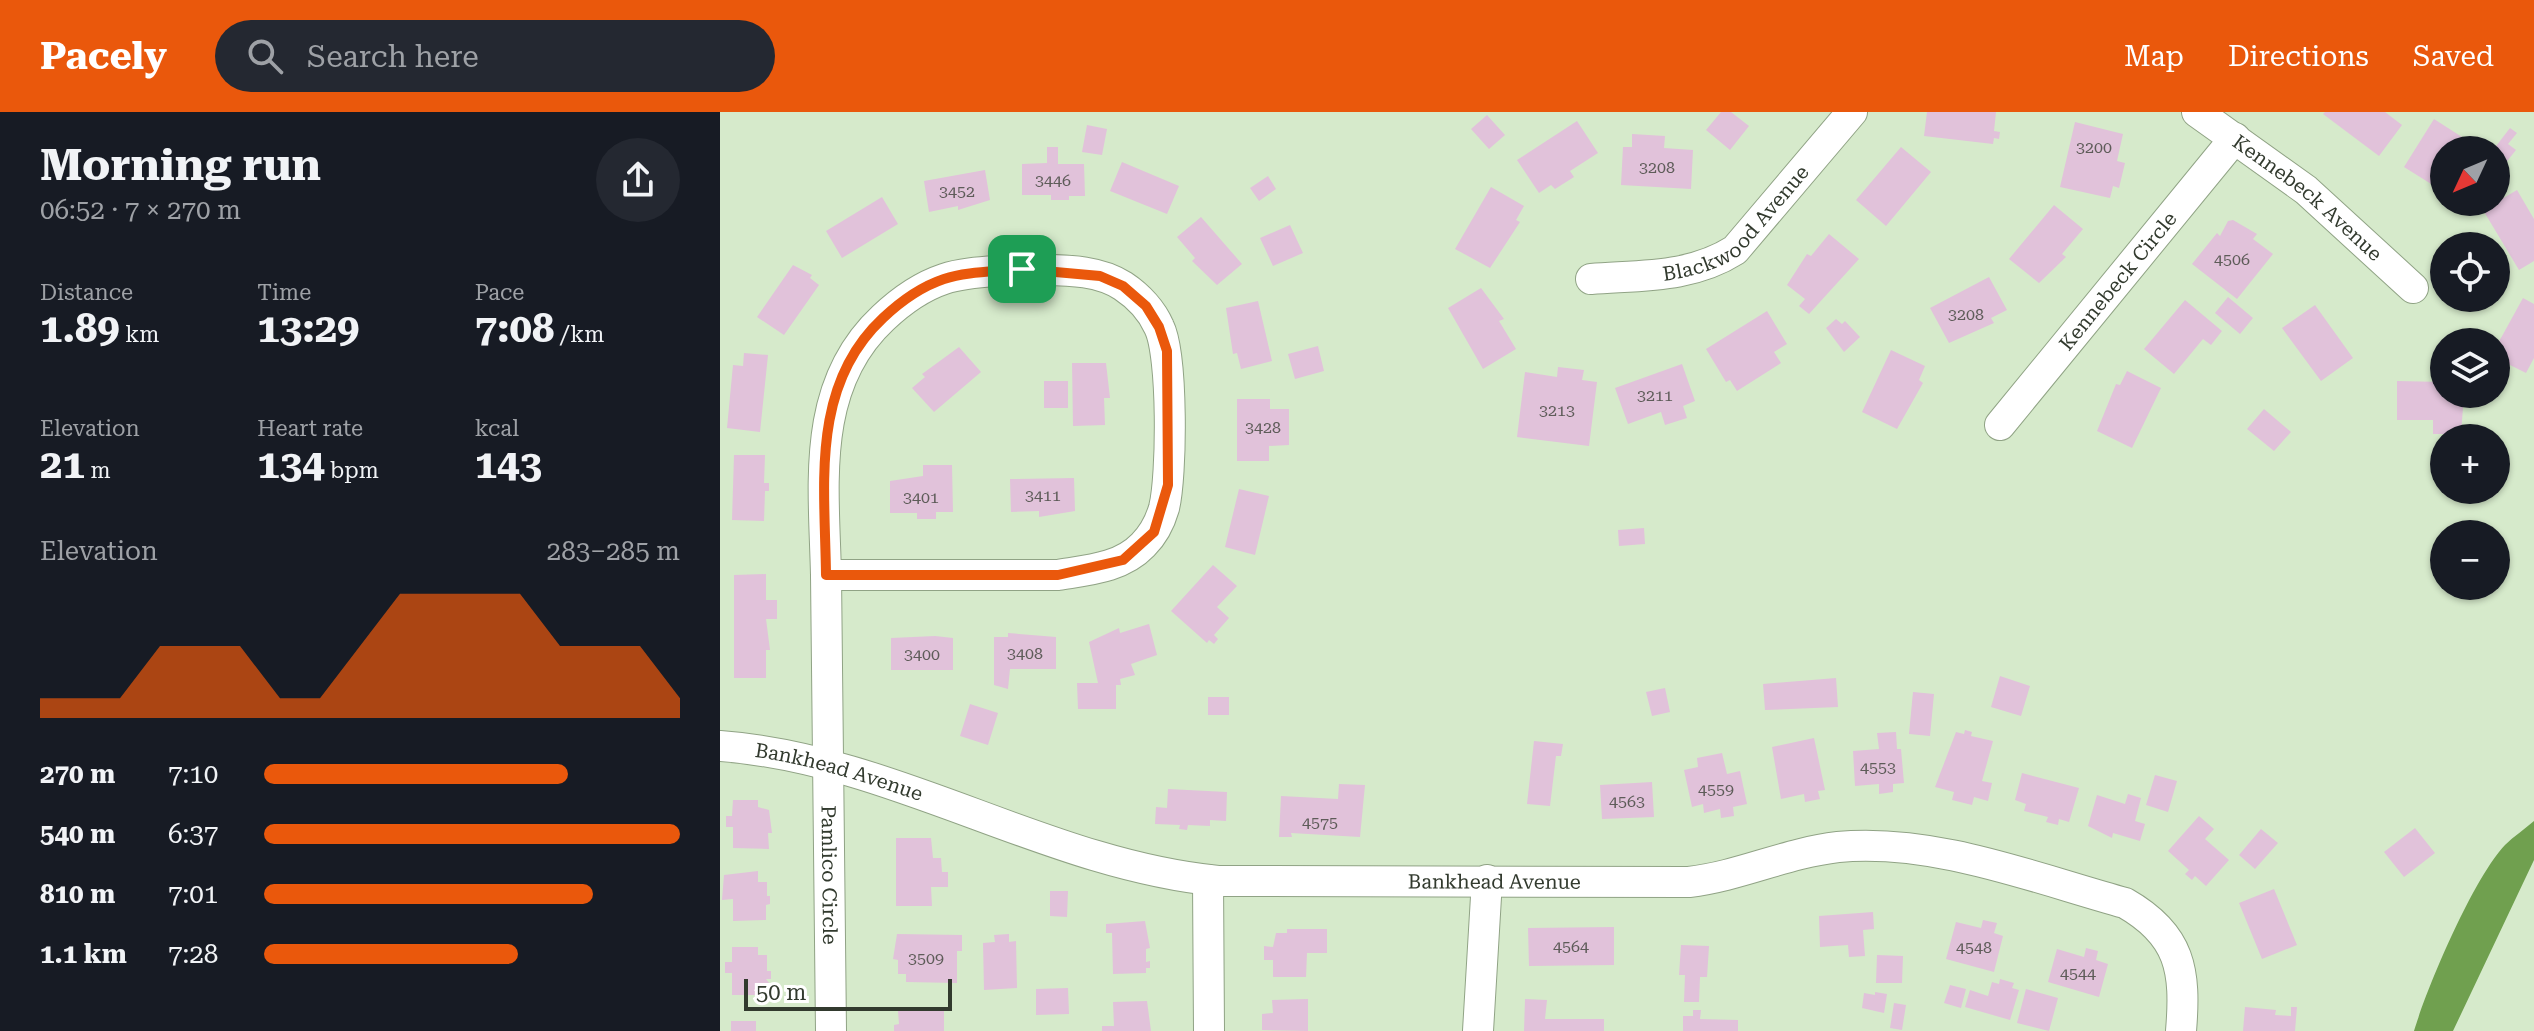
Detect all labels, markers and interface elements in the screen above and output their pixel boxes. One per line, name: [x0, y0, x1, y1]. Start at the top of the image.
search box: [215, 20, 775, 92]
text: Pacely: [40, 34, 167, 78]
icon: search: [243, 34, 287, 78]
text: Search here: [307, 39, 479, 74]
text: Map: [2124, 40, 2184, 73]
text: Directions: [2228, 40, 2369, 73]
text: Saved: [2413, 40, 2494, 73]
street label: Kennebeck Avenue: [2228, 129, 2387, 266]
north arrow: [2430, 136, 2510, 216]
map controls: [2430, 136, 2510, 600]
button: share: [596, 138, 680, 222]
house number: 3200: [2076, 138, 2112, 157]
text: Morning run: [40, 139, 321, 191]
house number: 3208: [1639, 158, 1675, 177]
street label: Blackwood Avenue: [1661, 160, 1814, 286]
house number: 3446: [1035, 171, 1071, 190]
house number: 3452: [939, 182, 975, 201]
text: 06:52 · 7 × 270 m: [40, 195, 241, 225]
street label: Kennebeck Circle: [2054, 207, 2182, 355]
button: locate: [2430, 232, 2510, 312]
pin: [988, 235, 1056, 303]
icon: arrive: [1000, 247, 1044, 291]
house number: 4506: [2214, 250, 2250, 269]
text: Distance: [40, 280, 133, 305]
text: Time: [257, 280, 311, 305]
text: Pace: [475, 280, 524, 305]
text: 1.89: [40, 305, 120, 352]
text: 13:29: [257, 305, 359, 352]
text: 7:08: [475, 305, 554, 352]
house number: 3208: [1948, 305, 1984, 324]
text: km: [120, 322, 159, 347]
text: /km: [554, 322, 604, 347]
button: layers: [2430, 328, 2510, 408]
house number: 3211: [1637, 386, 1673, 405]
house number: 3213: [1539, 401, 1575, 420]
text: Elevation: [40, 416, 140, 441]
text: Heart rate: [257, 416, 363, 441]
text: kcal: [475, 416, 519, 441]
house number: 3428: [1245, 418, 1281, 437]
button: +: [2430, 424, 2510, 504]
text: 21: [40, 441, 85, 488]
text: 134: [257, 441, 325, 488]
text: 143: [475, 441, 542, 488]
text: m: [85, 458, 110, 483]
text: bpm: [325, 458, 379, 483]
house number: 3411: [1025, 486, 1061, 505]
house number: 3401: [903, 488, 939, 507]
button: −: [2430, 520, 2510, 600]
text: Elevation: [40, 536, 158, 566]
text: 283–285 m: [547, 536, 680, 566]
house number: 3408: [1007, 644, 1043, 663]
house number: 3400: [904, 645, 940, 664]
street label: Bankhead Avenue: [753, 738, 926, 806]
house number: 4553: [1860, 758, 1896, 777]
text: 270 m: [40, 759, 115, 789]
text: 7:10: [168, 759, 218, 789]
house number: 4559: [1698, 780, 1734, 799]
house number: 4563: [1609, 792, 1645, 811]
street label: Pamlico Circle: [817, 805, 842, 945]
house number: 4575: [1302, 813, 1338, 832]
text: 540 m: [40, 819, 115, 849]
text: 6:37: [168, 819, 218, 849]
street label: Bankhead Avenue: [1408, 869, 1581, 894]
text: 810 m: [40, 879, 115, 909]
text: 7:01: [168, 879, 218, 909]
house number: 4564: [1553, 937, 1589, 956]
house number: 4548: [1956, 938, 1992, 957]
text: 1.1 km: [40, 939, 127, 969]
text: 7:28: [168, 939, 218, 969]
house number: 3509: [908, 949, 944, 968]
house number: 4544: [2060, 964, 2096, 983]
scale bar: [744, 975, 952, 1011]
text: 50 m: [756, 980, 806, 1005]

